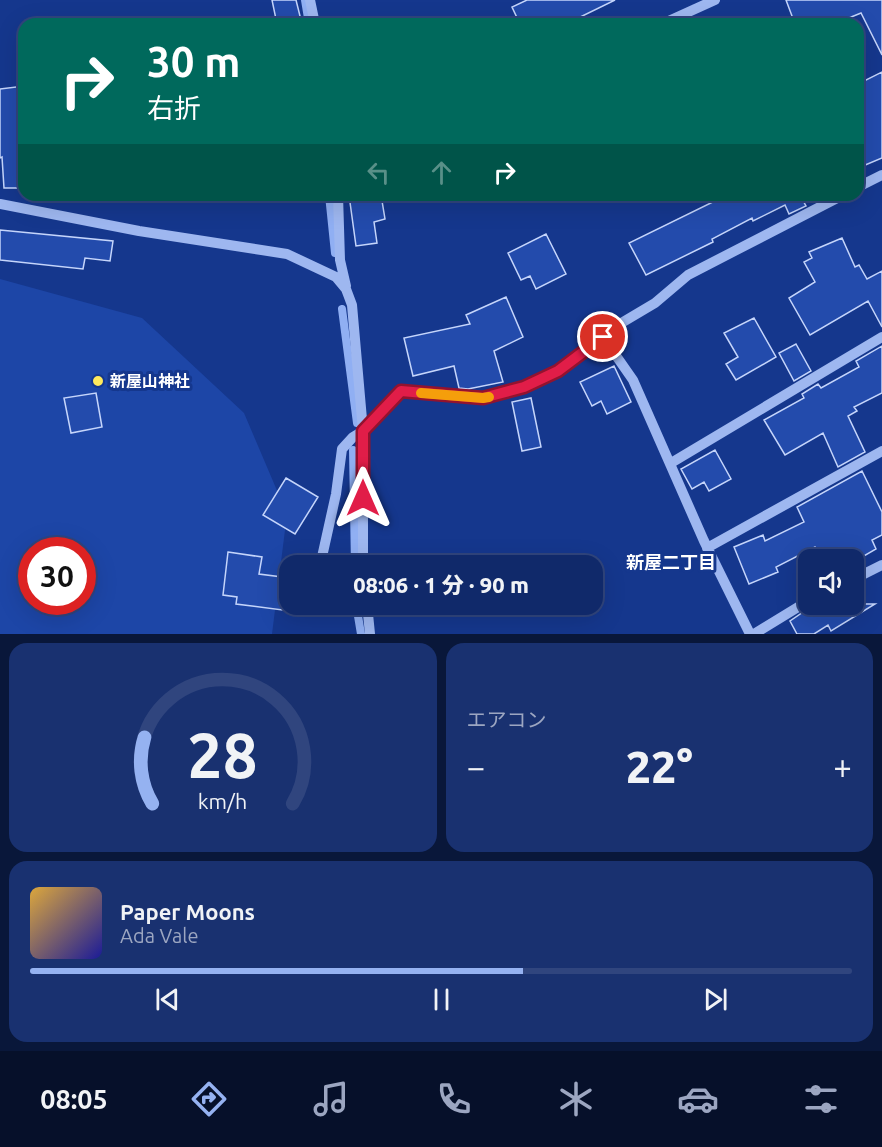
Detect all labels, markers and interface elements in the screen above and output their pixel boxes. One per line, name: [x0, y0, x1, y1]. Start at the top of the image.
text: 30 m: [147, 38, 241, 85]
icon: right: [48, 42, 126, 120]
text: 右折: [147, 93, 201, 123]
icon: left: [362, 156, 395, 189]
icon: ahead: [425, 156, 458, 189]
icon: right: [488, 156, 521, 189]
pin: [577, 311, 628, 362]
icon: arrive: [586, 320, 619, 353]
place label: 新屋山神社: [110, 372, 190, 390]
marker: 新屋山神社: [91, 374, 105, 388]
position arrow: [331, 466, 395, 530]
speed limit sign: 30: [18, 537, 96, 615]
map controls: [798, 549, 864, 615]
button: sound: [798, 549, 864, 615]
district label: 新屋二丁目: [626, 552, 716, 572]
text: 08:06 · 1 分 · 90 m: [353, 572, 529, 597]
text: エアコン: [467, 708, 547, 731]
text: 28: [188, 720, 258, 790]
text: 22°: [626, 741, 693, 792]
text: −: [467, 748, 485, 785]
text: +: [833, 748, 852, 785]
text: km/h: [198, 790, 247, 814]
text: Paper Moons: [120, 899, 255, 924]
text: Ada Vale: [120, 924, 198, 947]
icon: previous: [151, 983, 184, 1016]
icon: pause: [425, 983, 458, 1016]
icon: next: [699, 983, 732, 1016]
icon: directions: [188, 1078, 230, 1120]
icon: music: [310, 1078, 352, 1120]
icon: phone: [433, 1078, 475, 1120]
icon: climate: [555, 1078, 597, 1120]
icon: car: [677, 1078, 719, 1120]
icon: filters: [800, 1078, 842, 1120]
text: 08:05: [40, 1084, 108, 1114]

